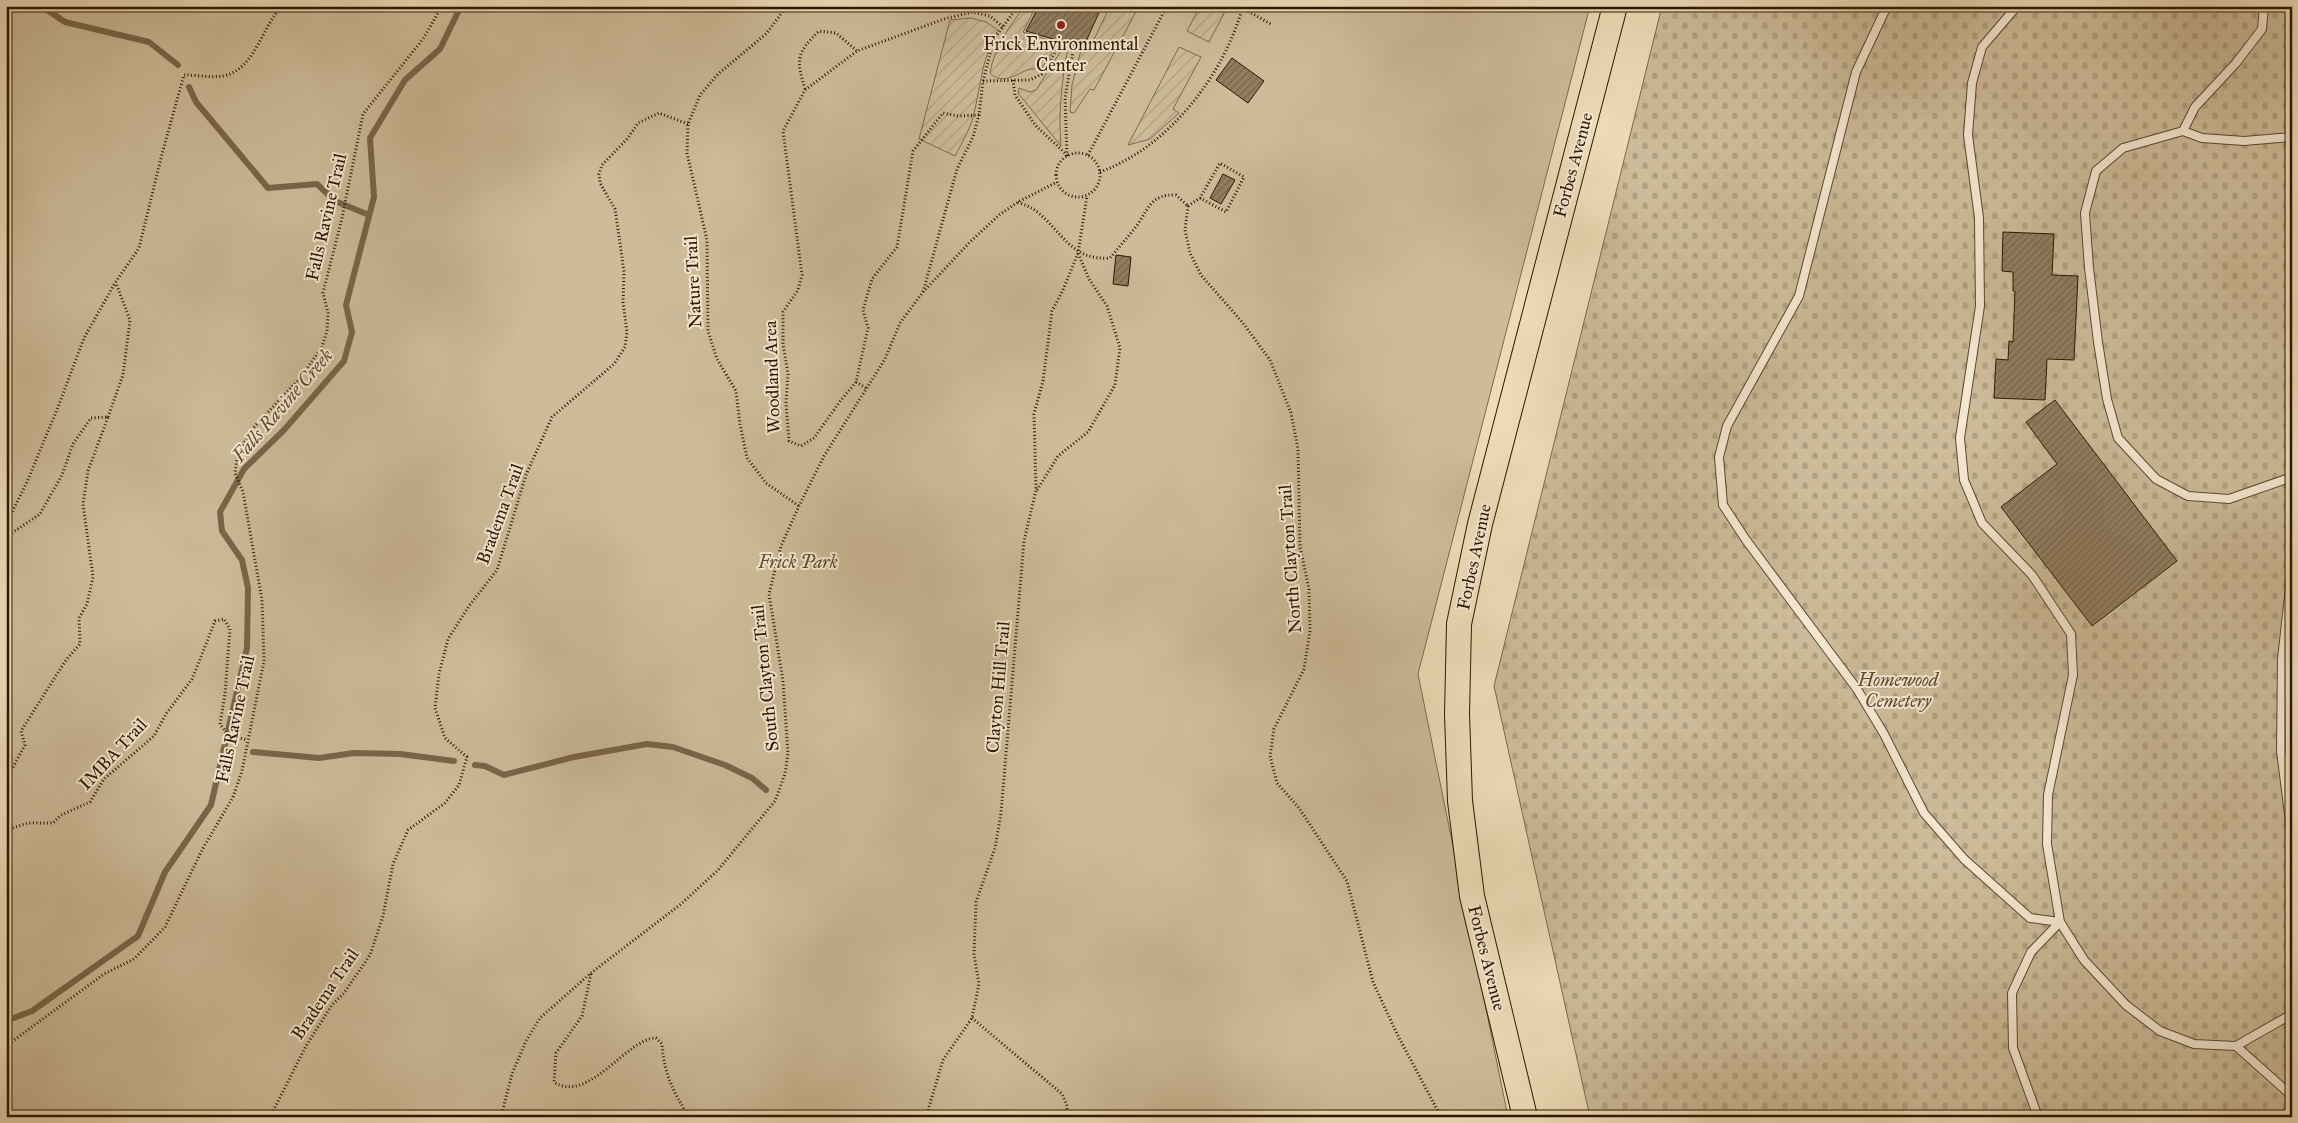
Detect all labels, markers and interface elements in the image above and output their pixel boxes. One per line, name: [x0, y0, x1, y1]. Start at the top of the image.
marker: Frick Environmental Center: [1055, 19, 1067, 31]
place label: Frick Environmental Center: [983, 33, 1139, 76]
street label: Forbes Avenue: [1548, 110, 1598, 220]
street label: Falls Ravine Trail: [301, 151, 351, 283]
street label: Nature Trail: [680, 235, 706, 329]
street label: Woodland Area: [759, 320, 785, 434]
water label: Falls Ravine Creek: [226, 344, 338, 467]
street label: Bradema Trail: [472, 461, 528, 567]
street label: North Clayton Trail: [1274, 484, 1306, 634]
street label: Forbes Avenue: [1452, 502, 1496, 612]
park label: Frick Park: [757, 551, 838, 573]
street label: South Clayton Trail: [746, 603, 784, 753]
street label: Clayton Hill Trail: [981, 620, 1015, 754]
street label: Falls Ravine Trail: [211, 653, 259, 785]
park label: Homewood Cemetery: [1857, 669, 1940, 712]
street label: IMBA Trail: [74, 713, 152, 795]
street label: Forbes Avenue: [1463, 903, 1511, 1013]
street label: Bradema Trail: [286, 944, 364, 1044]

